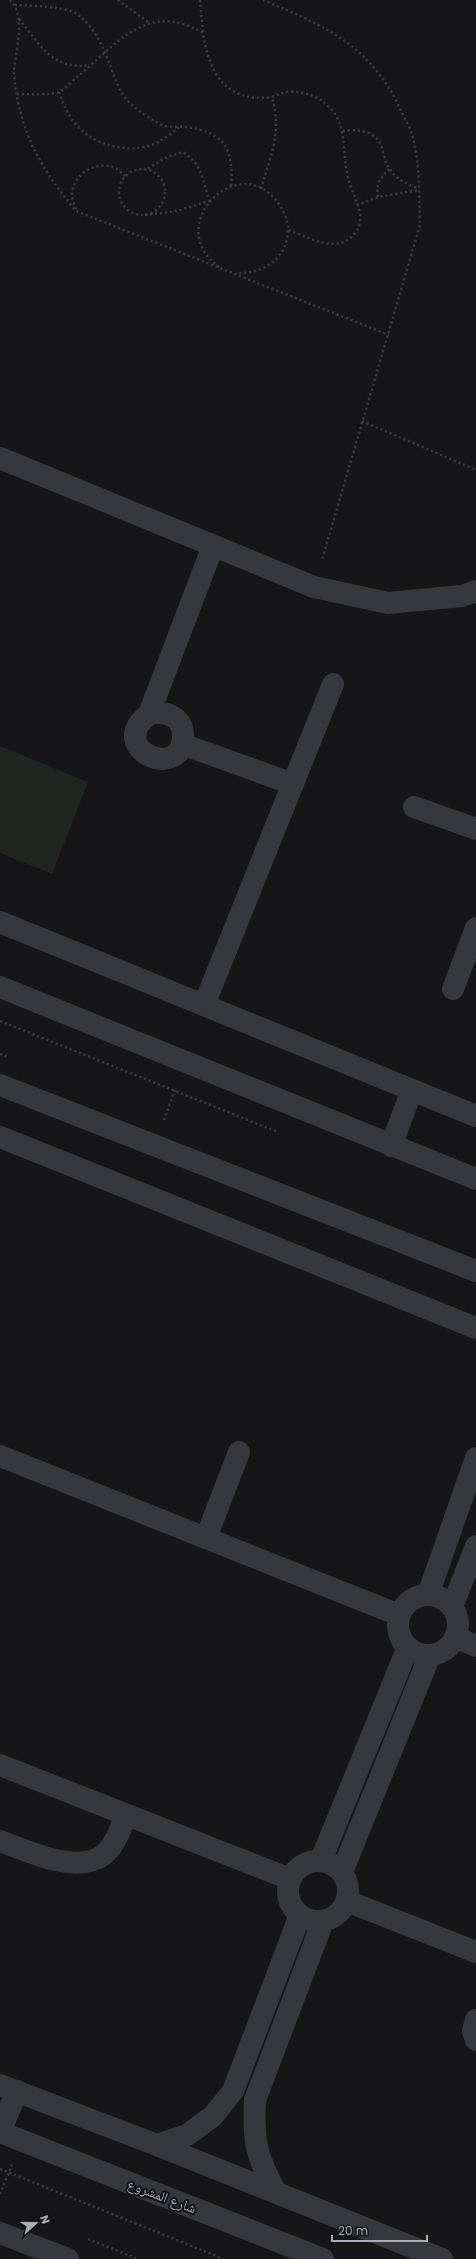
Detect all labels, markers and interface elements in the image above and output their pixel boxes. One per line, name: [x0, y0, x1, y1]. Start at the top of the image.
street label: شارع المشروع: [125, 2174, 199, 2218]
north arrow: [16, 2203, 56, 2243]
text: N: [36, 2213, 54, 2226]
scale bar: [332, 2217, 427, 2243]
text: 20 m: [338, 2222, 368, 2239]

